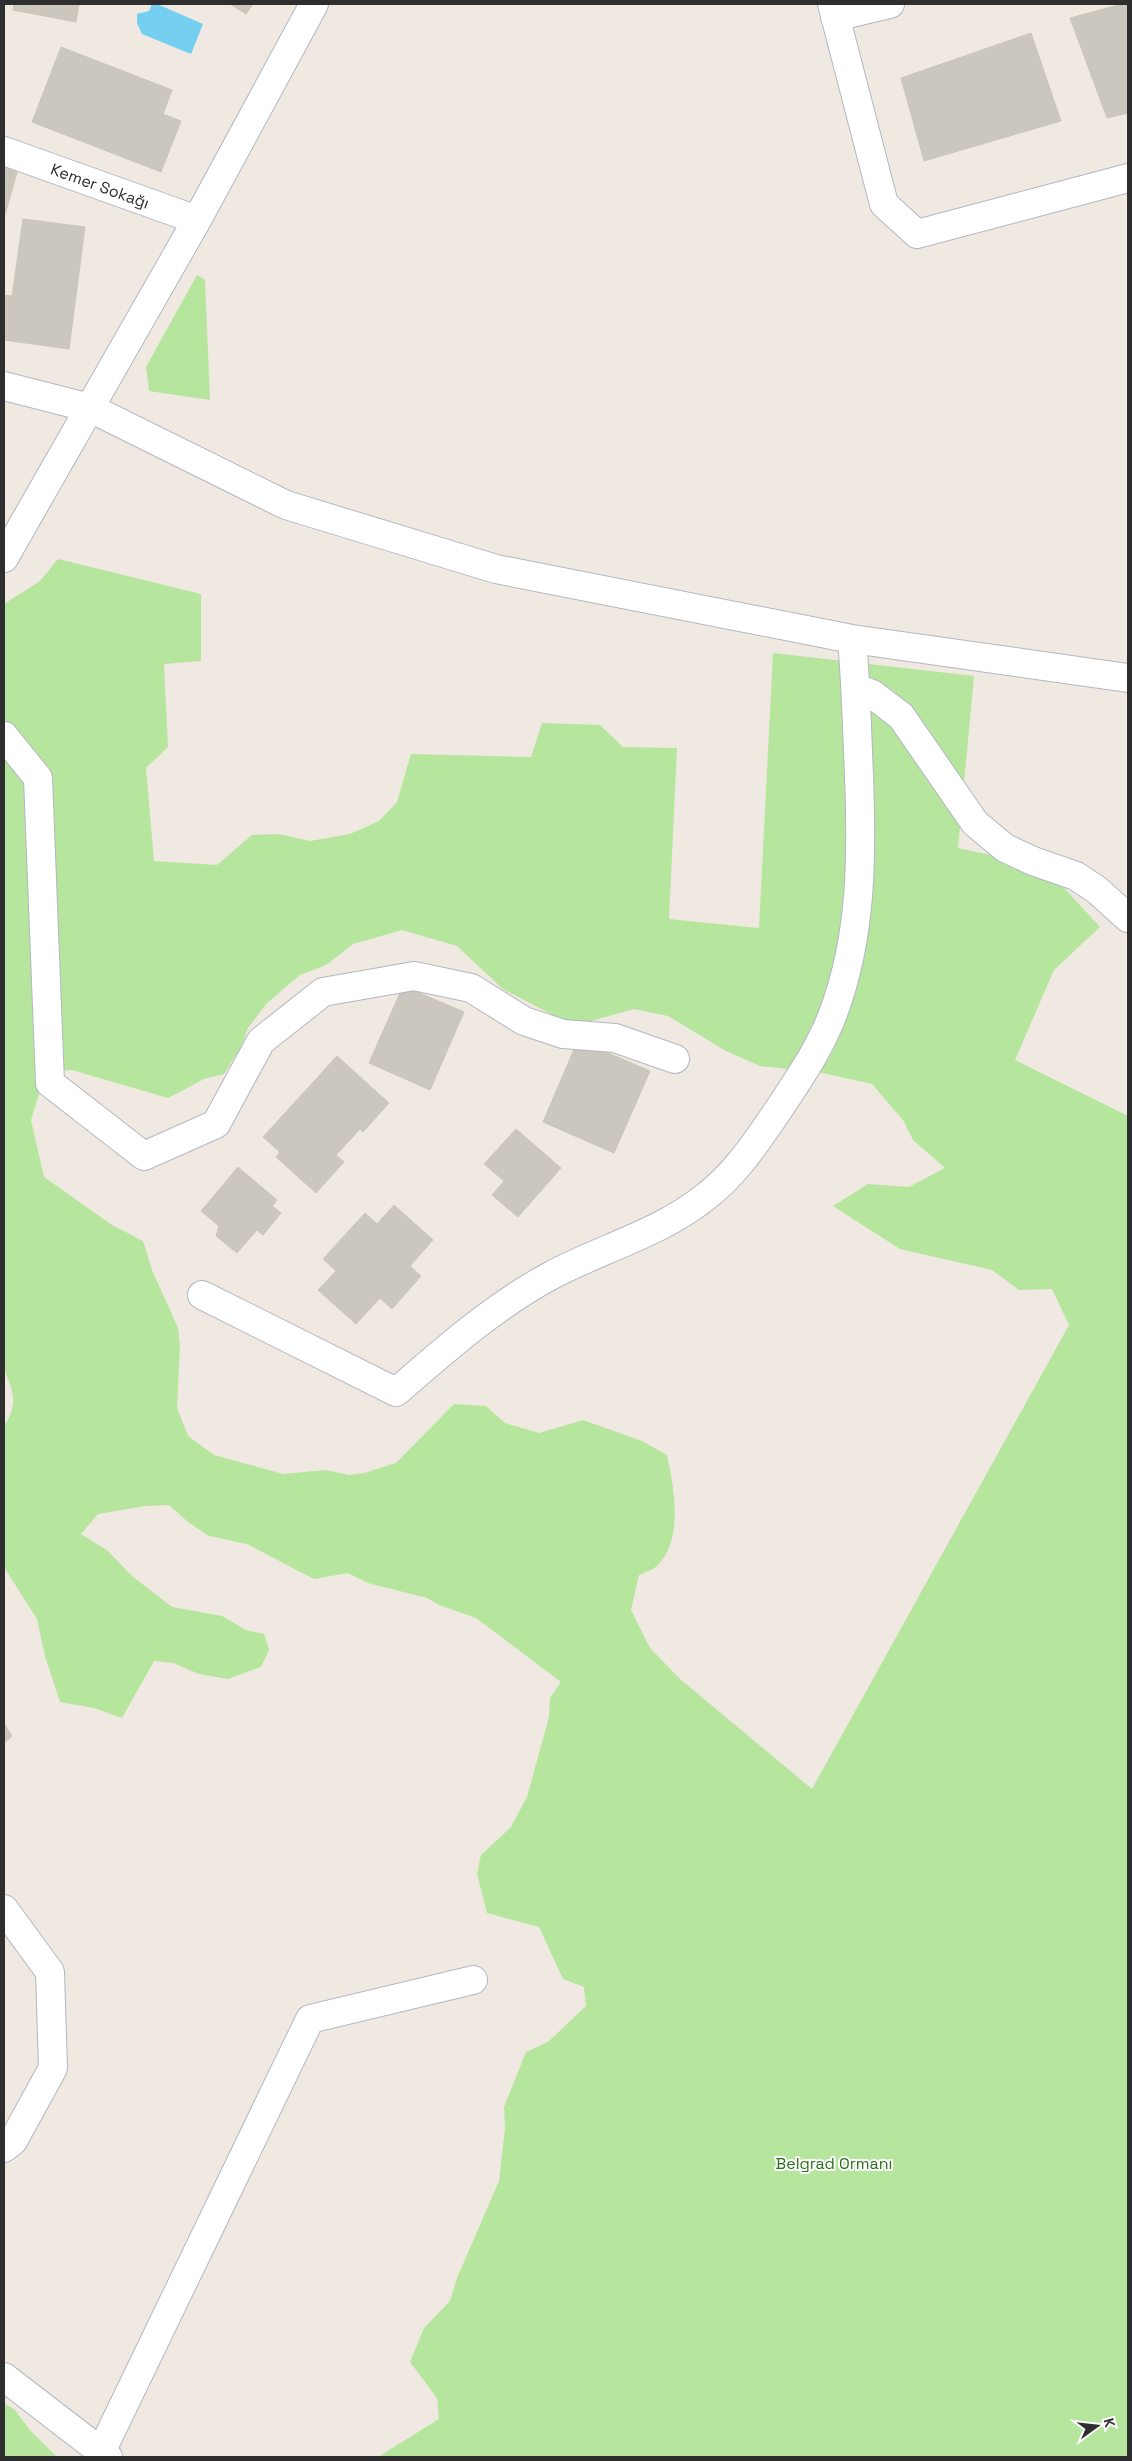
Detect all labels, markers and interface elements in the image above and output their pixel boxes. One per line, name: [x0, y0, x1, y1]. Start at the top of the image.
street label: Kemer Sokağı: [48, 158, 152, 214]
park label: Belgrad Ormanı: [776, 2153, 892, 2174]
north arrow: [1072, 2401, 1122, 2451]
text: K: [1100, 2416, 1119, 2429]

